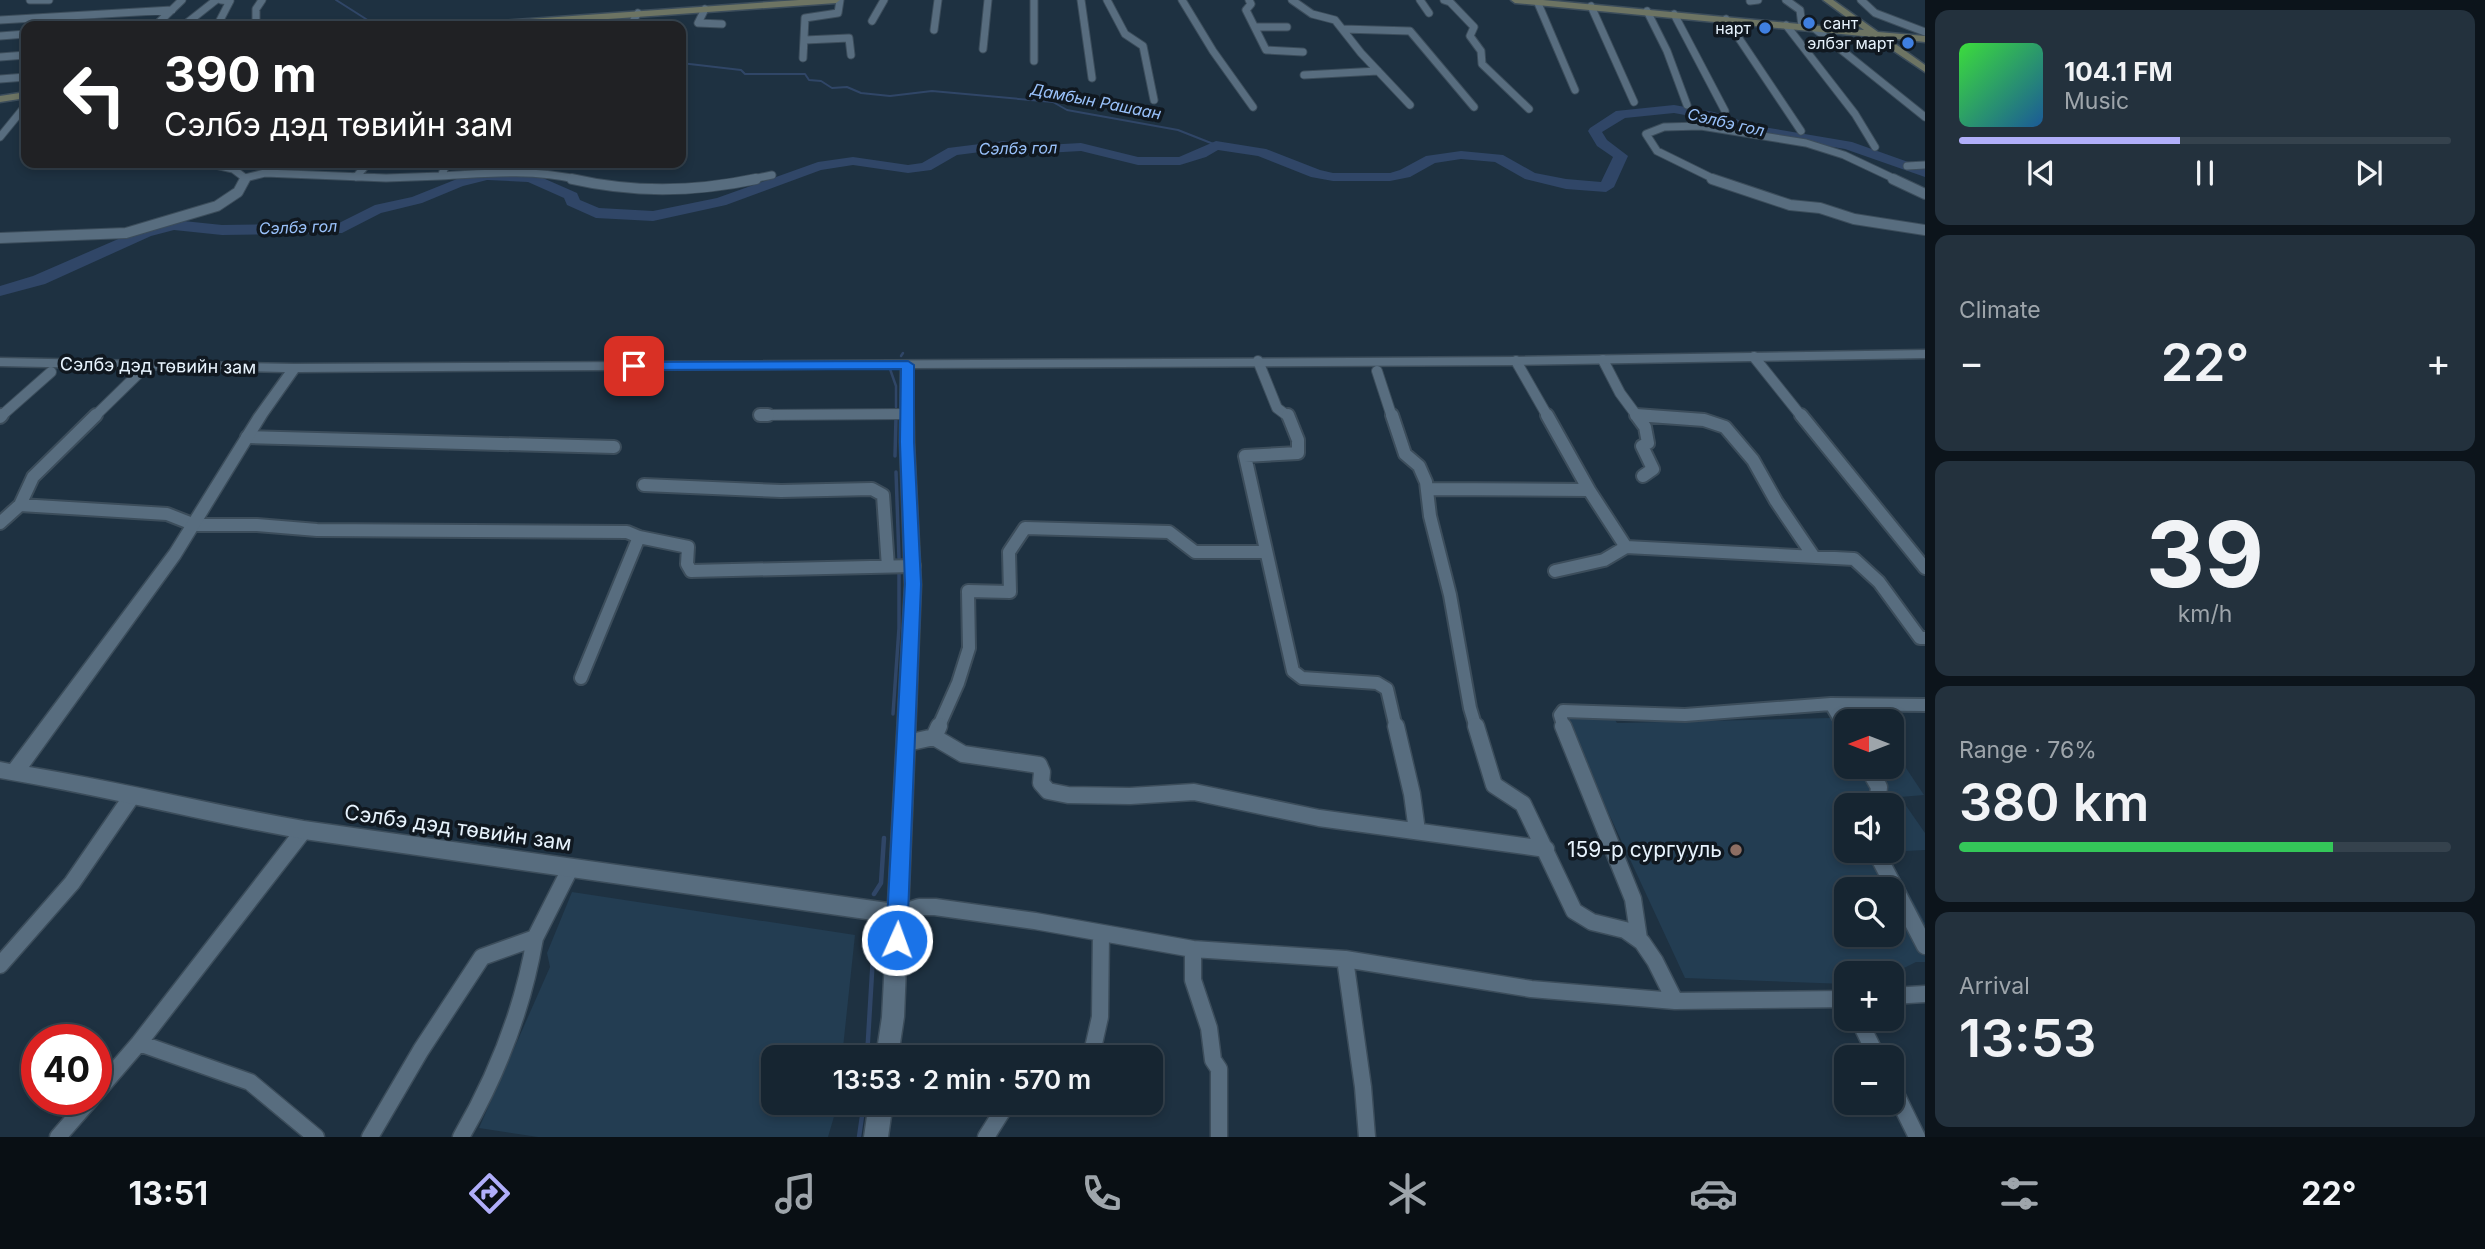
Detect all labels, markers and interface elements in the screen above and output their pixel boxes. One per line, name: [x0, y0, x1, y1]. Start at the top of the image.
place label: сант: [1823, 13, 1859, 33]
marker: сант: [1801, 15, 1817, 31]
place label: нарт: [1715, 18, 1752, 38]
marker: нарт: [1757, 20, 1773, 36]
place label: элбэг март: [1807, 33, 1895, 53]
marker: элбэг март: [1900, 35, 1916, 51]
text: 390 m: [164, 45, 317, 104]
icon: left: [49, 49, 140, 140]
text: 104.1 FM: [2064, 56, 2173, 87]
water label: Дамбын Рашаан: [1028, 78, 1163, 123]
text: Music: [2064, 87, 2129, 115]
water label: Сэлбэ гол: [1686, 103, 1766, 141]
text: Сэлбэ дэд төвийн зам: [164, 105, 513, 144]
water label: Сэлбэ гол: [979, 137, 1057, 159]
icon: previous: [2022, 154, 2060, 192]
icon: pause: [2186, 154, 2224, 192]
icon: next: [2350, 154, 2388, 192]
water label: Сэлбэ гол: [258, 216, 338, 238]
text: Climate: [1959, 296, 2041, 324]
text: 22°: [2161, 331, 2249, 394]
pin: [604, 336, 664, 396]
text: −: [1959, 339, 1984, 385]
text: +: [2426, 339, 2451, 385]
icon: arrive: [615, 347, 653, 385]
street label: Сэлбэ дэд төвийн зам: [60, 353, 256, 378]
text: 39: [2146, 499, 2264, 609]
text: km/h: [2178, 600, 2232, 628]
north arrow: [1834, 709, 1904, 779]
map controls: [1834, 709, 1904, 1115]
text: Range · 76%: [1959, 736, 2097, 764]
text: 380 km: [1959, 771, 2149, 834]
button: sound: [1834, 793, 1904, 863]
street label: Сэлбэ дэд төвийн зам: [343, 799, 573, 856]
place label: 159-р сургууль: [1567, 837, 1722, 862]
marker: 159-р сургууль: [1728, 842, 1744, 858]
button: search: [1834, 877, 1904, 947]
position arrow: [860, 903, 934, 977]
button: +: [1834, 961, 1904, 1031]
text: Arrival: [1959, 972, 2030, 1000]
text: 13:53: [1959, 1007, 2096, 1070]
speed limit sign: 40: [21, 1024, 112, 1115]
button: −: [1834, 1045, 1904, 1115]
text: 13:53 · 2 min · 570 m: [833, 1064, 1091, 1095]
icon: directions: [465, 1169, 514, 1218]
icon: music: [771, 1169, 820, 1218]
icon: phone: [1077, 1169, 1126, 1218]
icon: climate: [1383, 1169, 1432, 1218]
icon: car: [1689, 1169, 1738, 1218]
icon: filters: [1995, 1169, 2044, 1218]
text: 13:51: [129, 1174, 208, 1213]
text: 22°: [2301, 1174, 2356, 1213]

